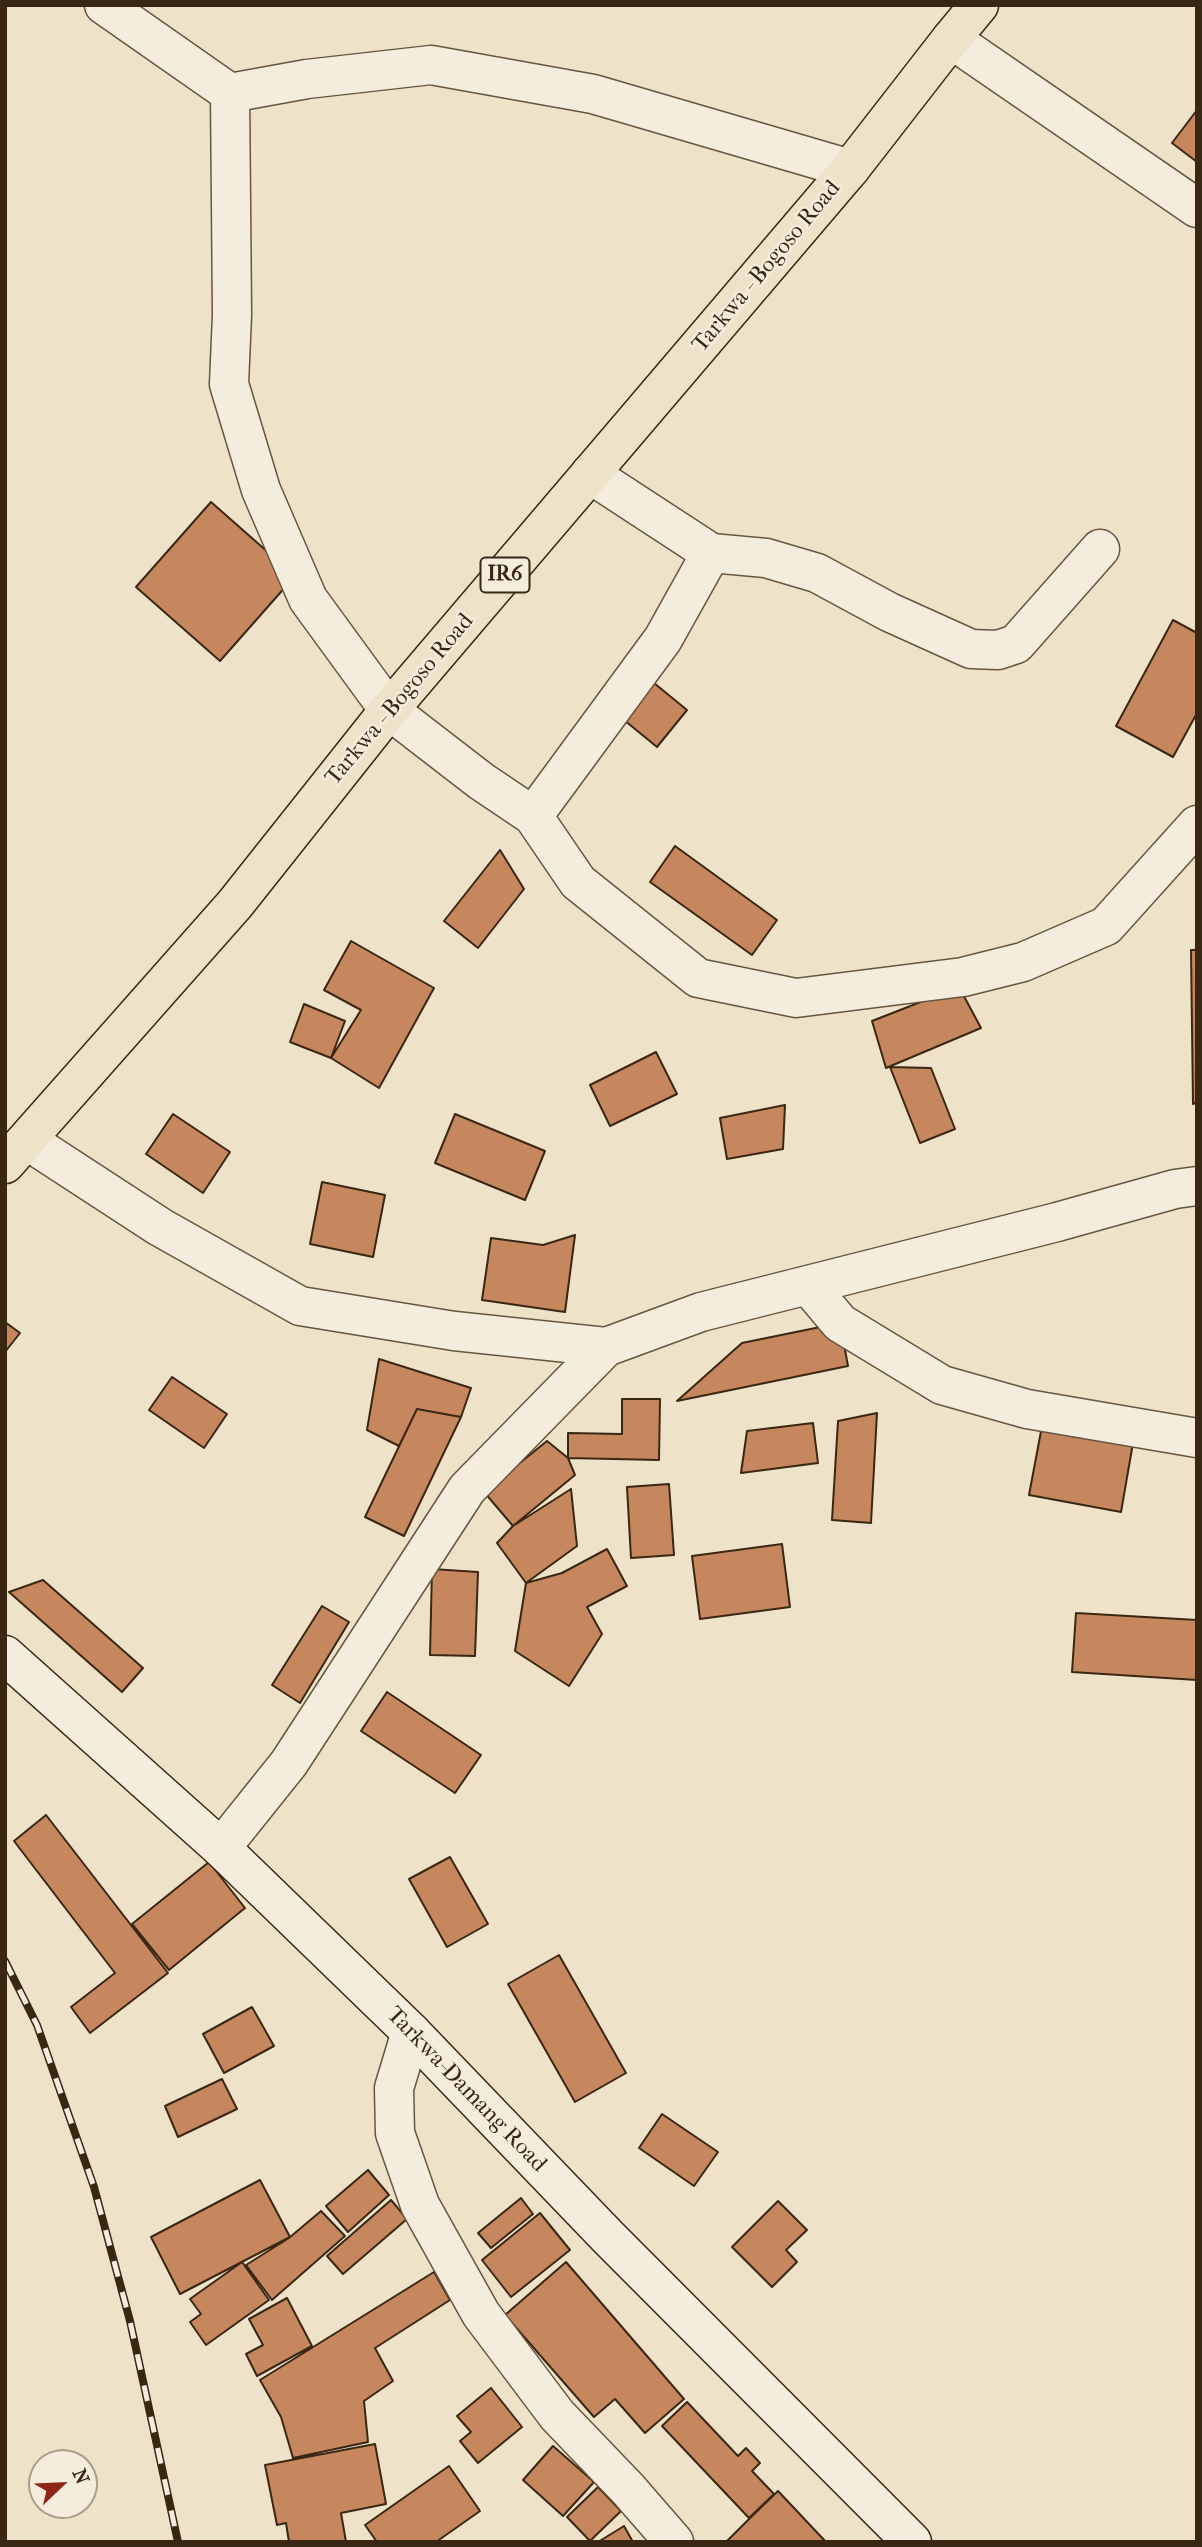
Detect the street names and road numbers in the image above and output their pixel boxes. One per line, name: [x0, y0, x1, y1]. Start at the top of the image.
street label: Tarkwa - Bogoso Road: [687, 175, 847, 359]
road number: IR6: [480, 558, 530, 592]
street label: Tarkwa - Bogoso Road: [320, 608, 480, 792]
street label: Tarkwa-Damang Road: [380, 2002, 552, 2178]

